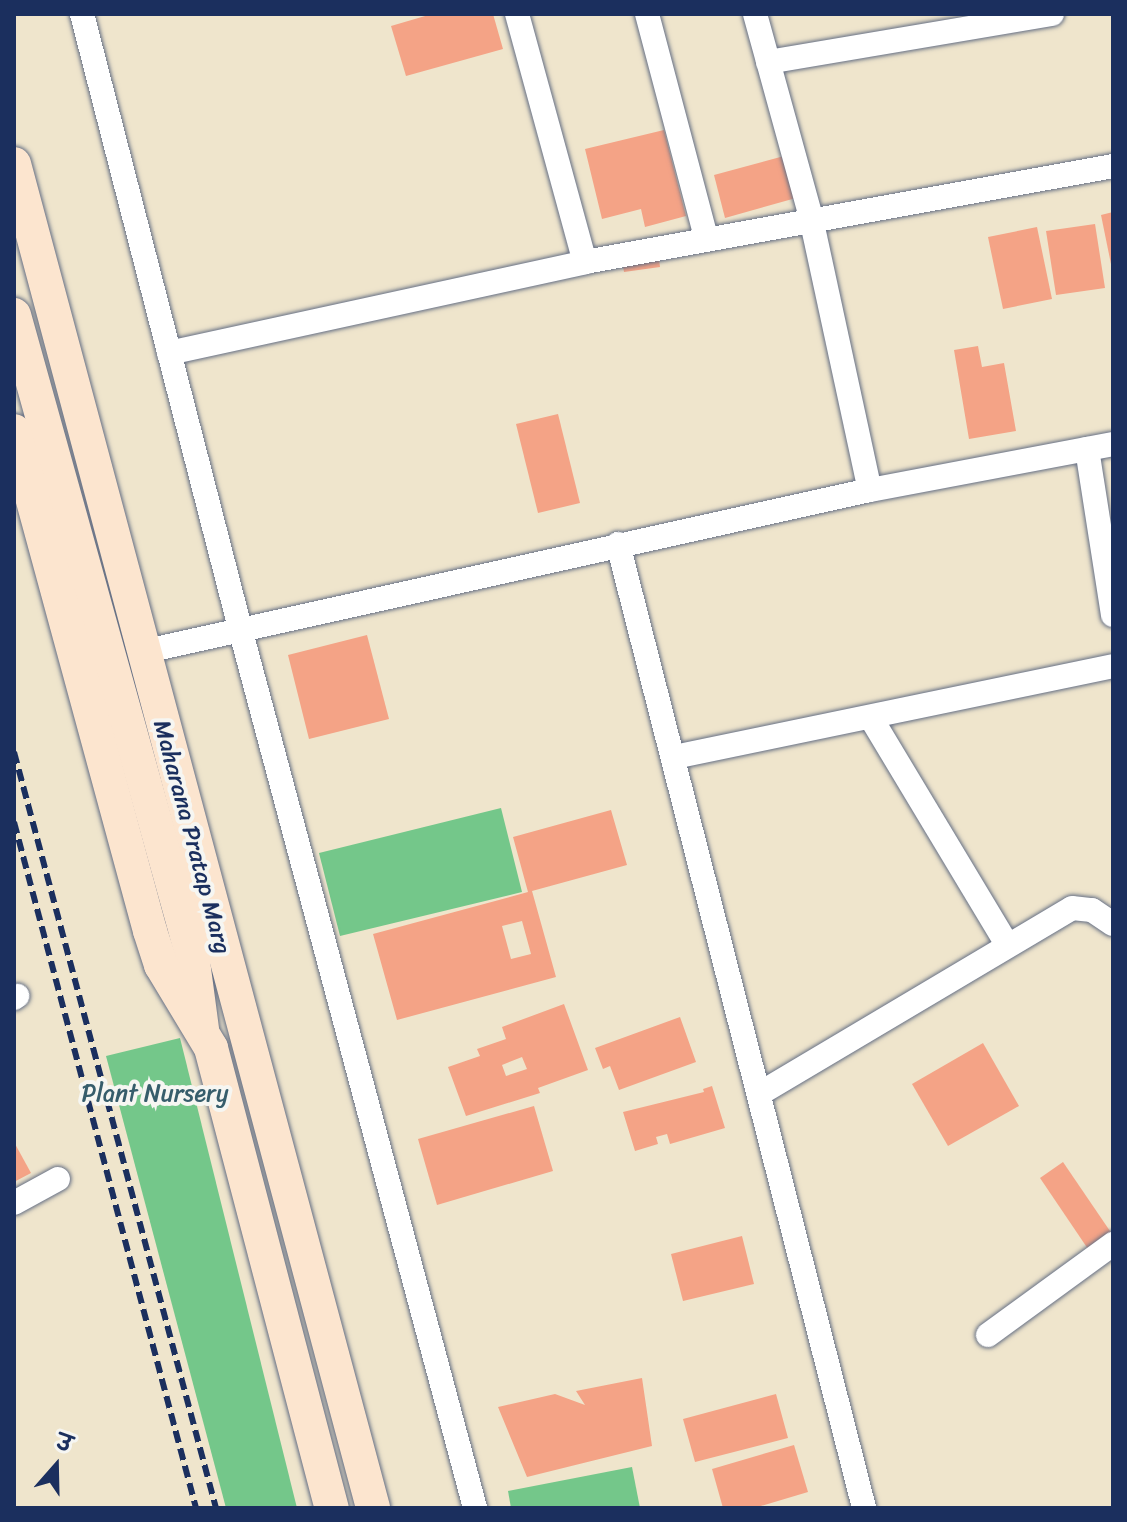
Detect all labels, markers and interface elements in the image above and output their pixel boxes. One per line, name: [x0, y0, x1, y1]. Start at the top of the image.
street label: Maharana Pratap Marg: [147, 717, 237, 957]
park label: Plant Nursery: [81, 1080, 229, 1108]
text: उ: [51, 1422, 78, 1464]
north arrow: [16, 1426, 96, 1506]

